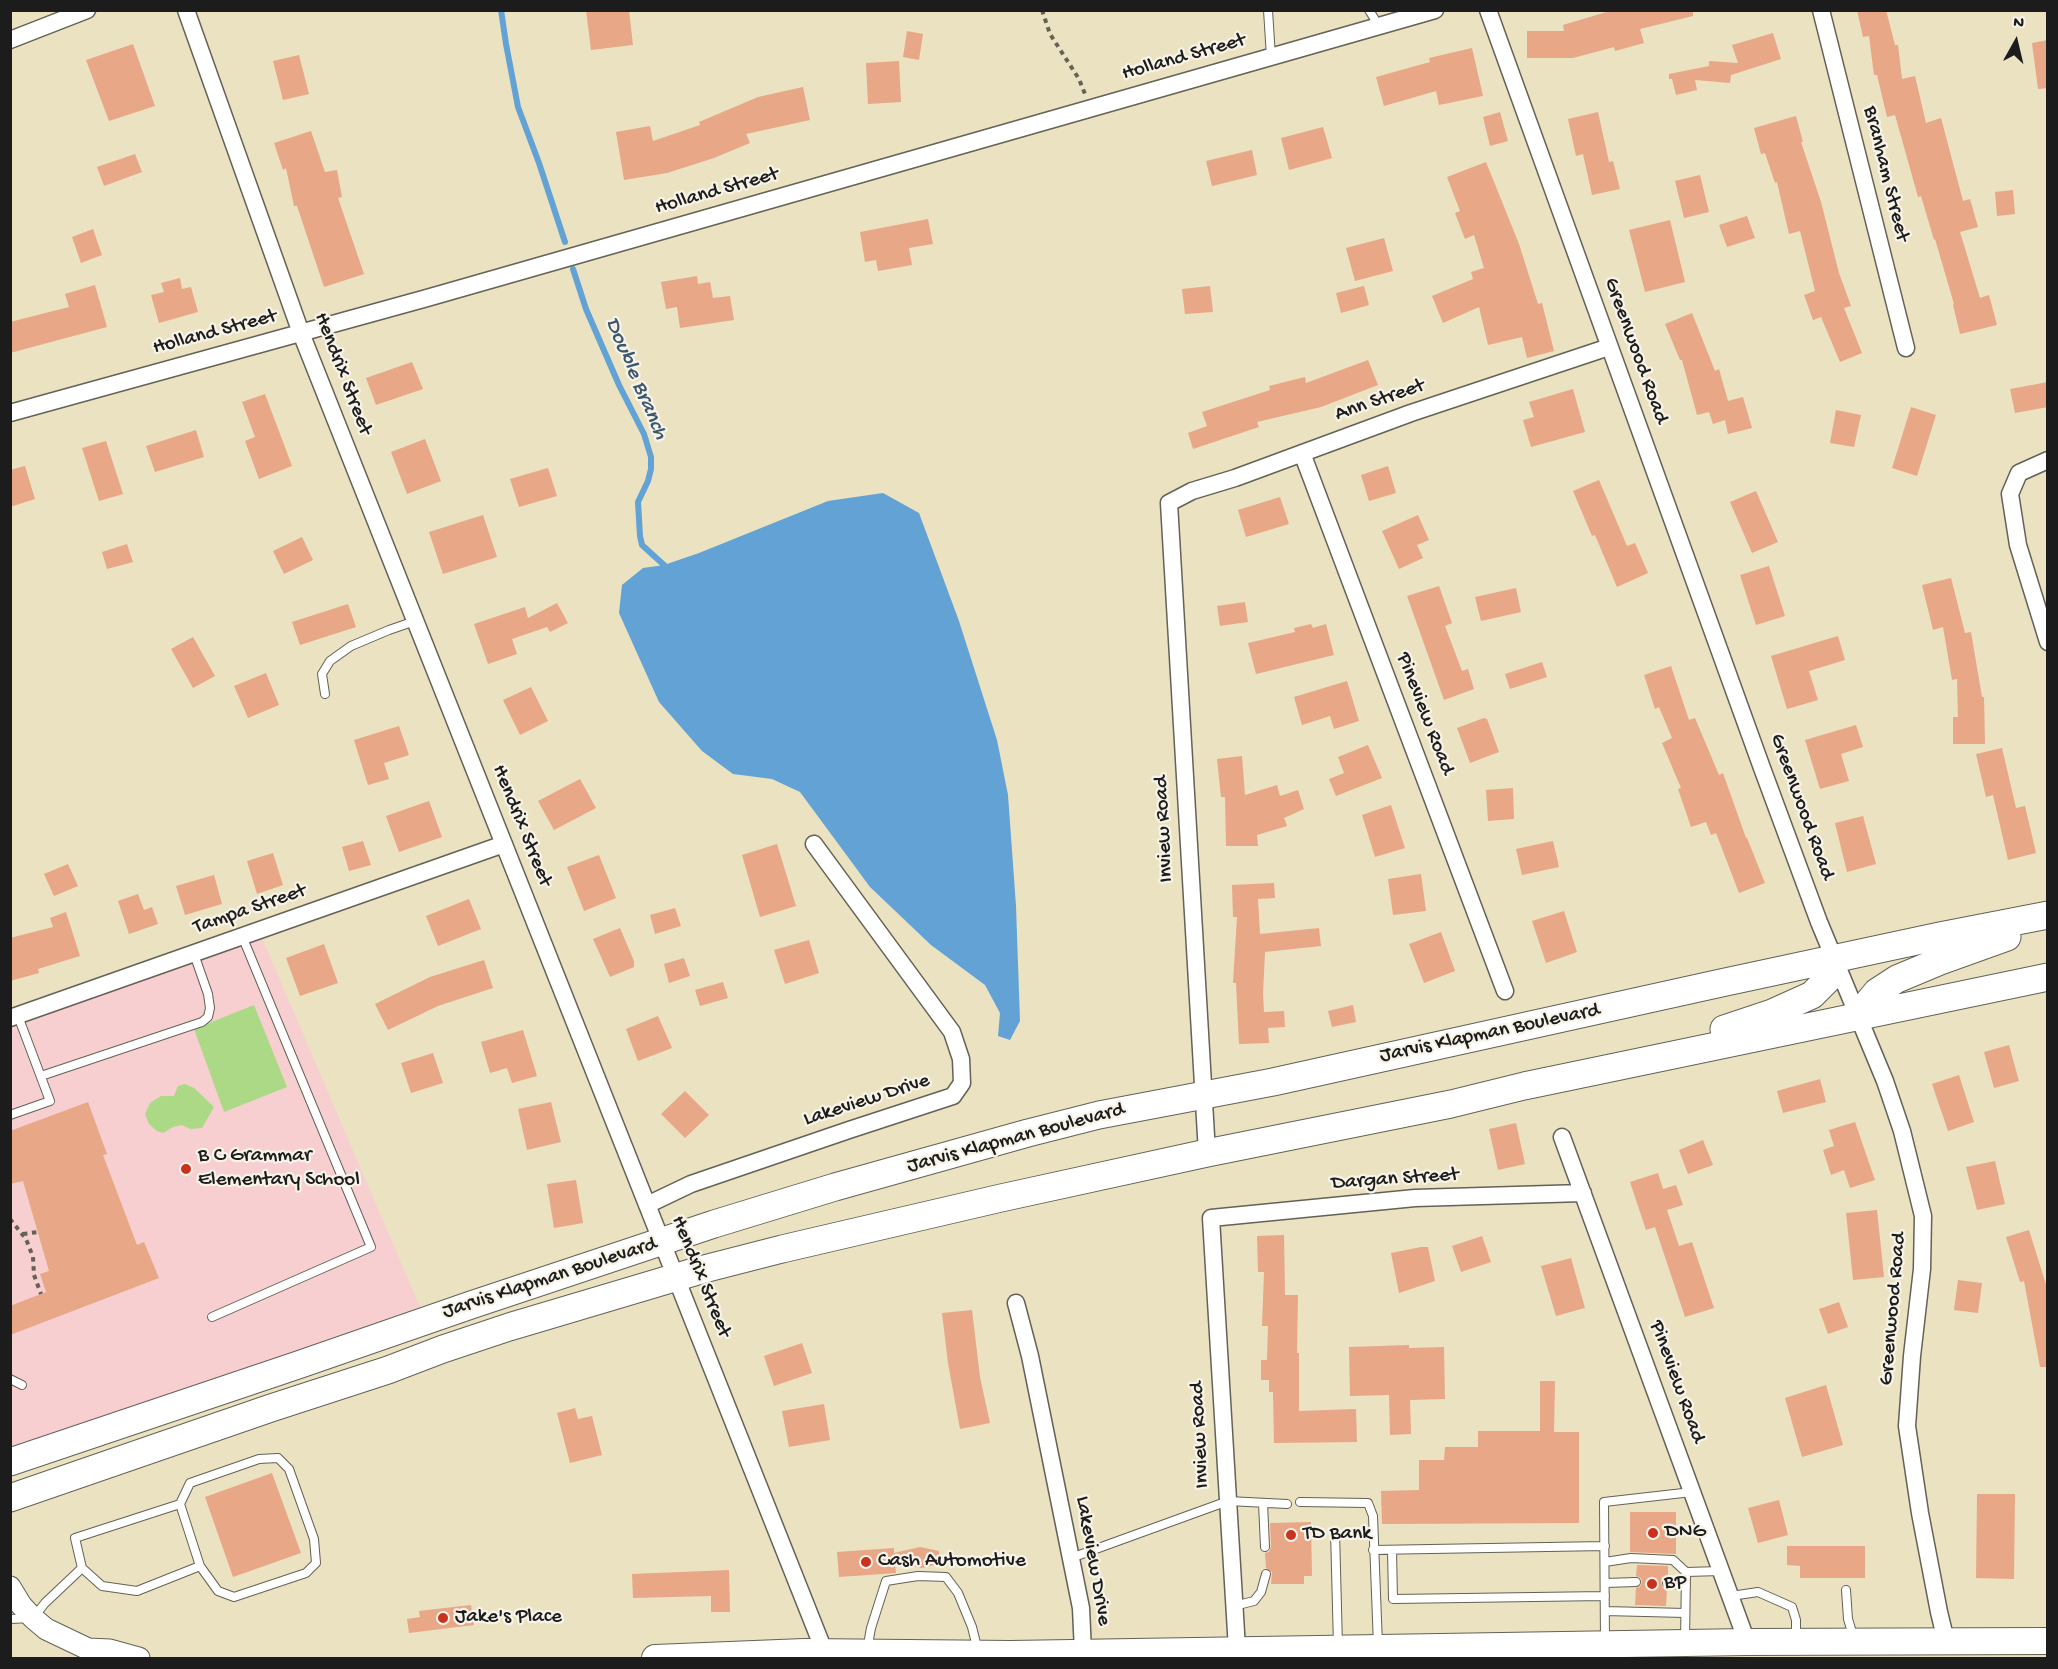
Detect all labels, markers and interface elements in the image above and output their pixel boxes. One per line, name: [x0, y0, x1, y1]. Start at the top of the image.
north arrow: [1986, 12, 2046, 72]
text: N: [2012, 14, 2025, 34]
street label: Holland Street: [1119, 28, 1249, 88]
street label: Branham Street: [1856, 104, 1914, 244]
street label: Holland Street: [652, 162, 782, 222]
street label: Greenwood Road: [1597, 275, 1673, 427]
street label: Holland Street: [150, 304, 280, 362]
street label: Hendrix Street: [307, 309, 377, 439]
water label: Double Branch: [597, 314, 673, 444]
street label: Ann Street: [1332, 374, 1428, 428]
street label: Pineview Road: [1389, 649, 1459, 779]
street label: Greenwood Road: [1763, 731, 1839, 883]
street label: Hendrix Street: [485, 761, 557, 891]
street label: Inview Road: [1150, 775, 1180, 883]
street label: Tampa Street: [190, 879, 310, 941]
street label: Jarvis Klapman Boulevard: [1378, 998, 1602, 1070]
street label: Lakeview Drive: [801, 1069, 933, 1133]
street label: Jarvis Klapman Boulevard: [905, 1098, 1127, 1180]
place label: B C Grammar Elementary School: [198, 1144, 360, 1194]
marker: B C Grammar Elementary School: [179, 1162, 193, 1176]
street label: Dargan Street: [1331, 1163, 1459, 1197]
street label: Hendrix Street: [664, 1212, 736, 1342]
street label: Greenwood Road: [1875, 1231, 1913, 1387]
street label: Jarvis Klapman Boulevard: [440, 1232, 660, 1326]
street label: Pineview Road: [1642, 1317, 1710, 1447]
street label: Inview Road: [1186, 1381, 1216, 1489]
street label: Lakeview Drive: [1068, 1494, 1116, 1628]
place label: DNG: [1665, 1520, 1706, 1546]
place label: TD Bank: [1303, 1522, 1371, 1548]
marker: DNG: [1646, 1526, 1660, 1540]
marker: TD Bank: [1284, 1528, 1298, 1542]
place label: Cash Automotive: [878, 1549, 1026, 1575]
marker: Cash Automotive: [859, 1555, 873, 1569]
place label: BP: [1664, 1571, 1686, 1597]
marker: BP: [1645, 1577, 1659, 1591]
place label: Jake's Place: [455, 1605, 562, 1631]
marker: Jake's Place: [436, 1611, 450, 1625]

